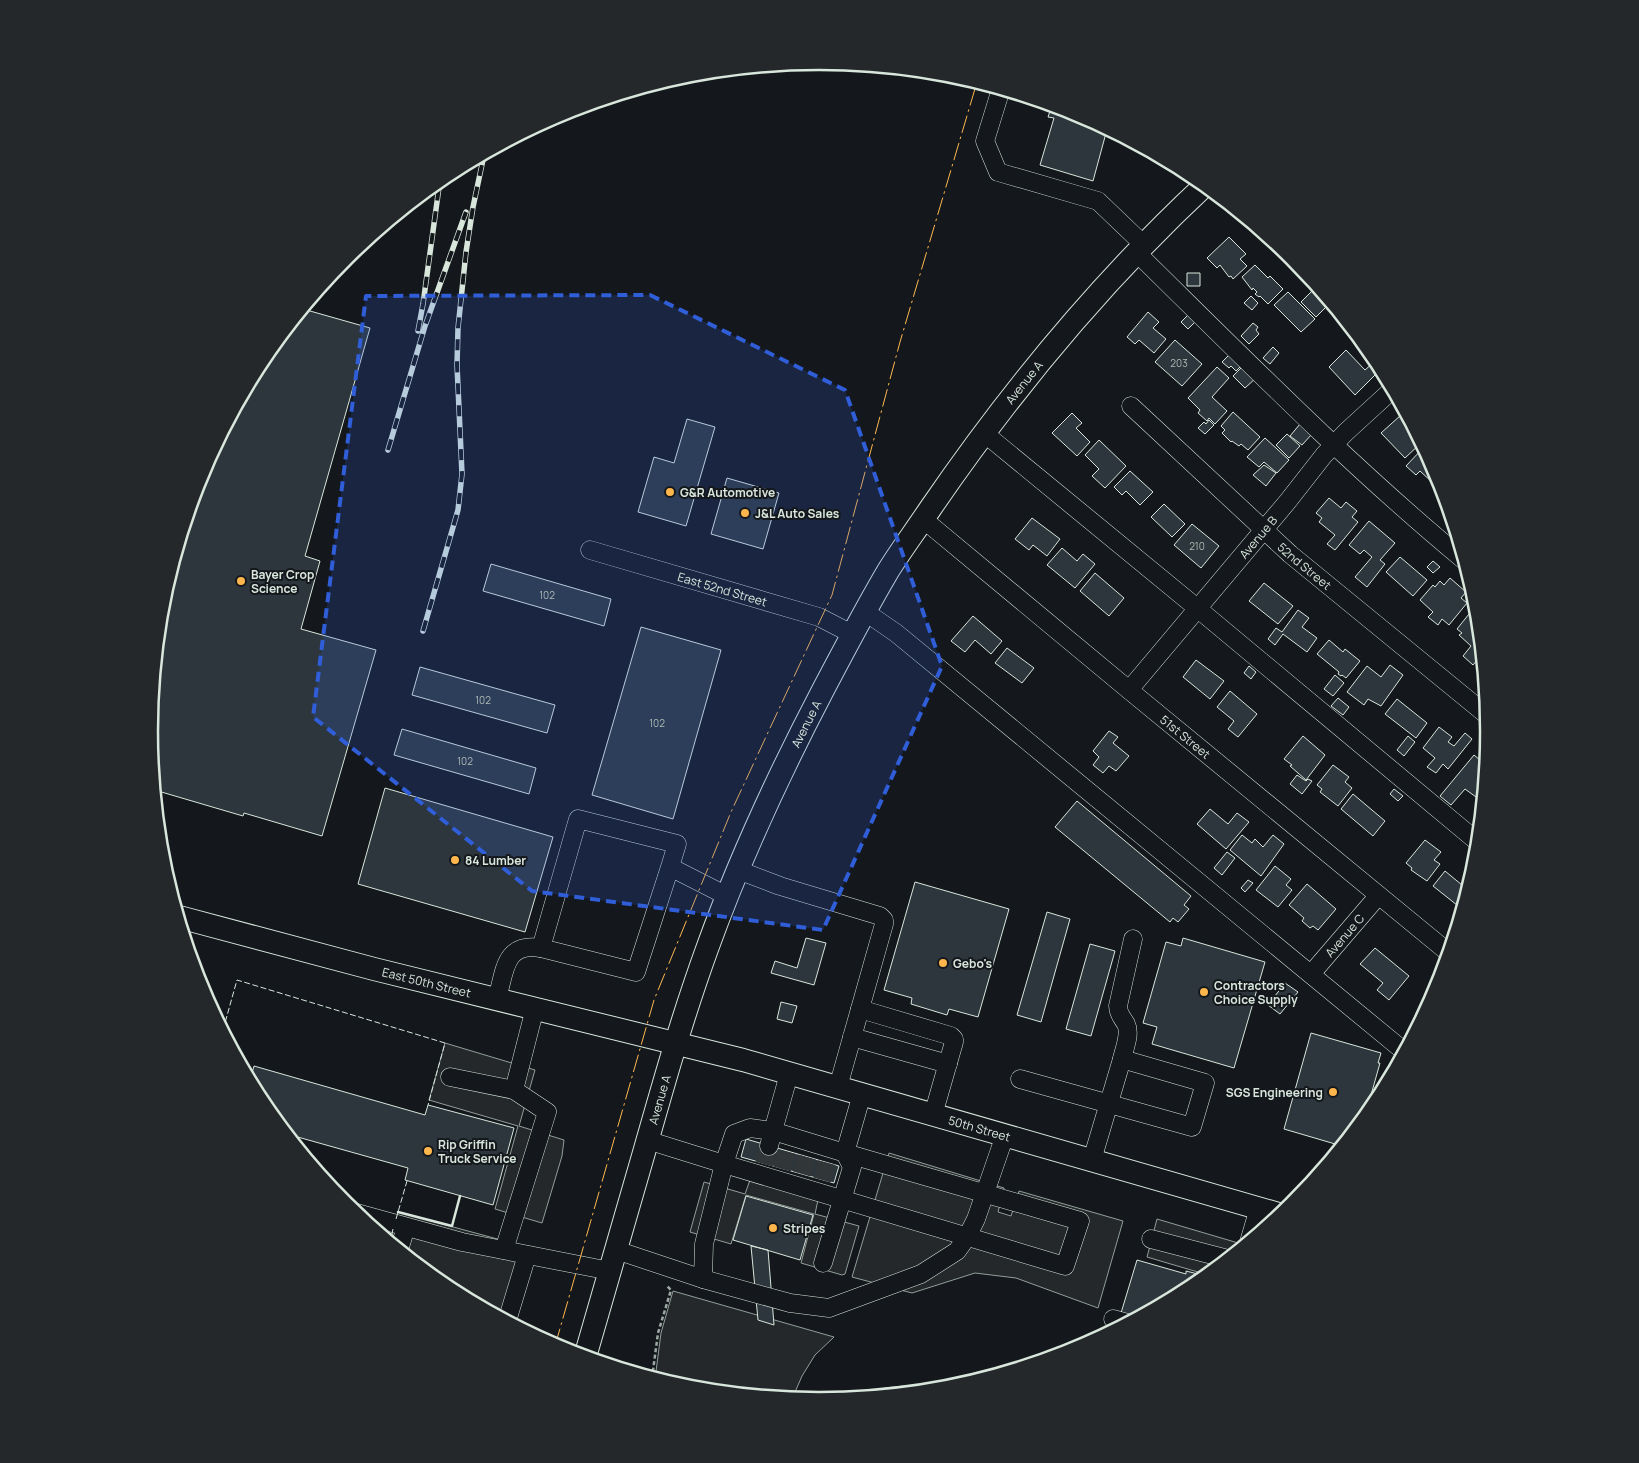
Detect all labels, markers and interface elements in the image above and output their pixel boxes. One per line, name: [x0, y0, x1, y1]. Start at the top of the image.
house number: 203: [1170, 356, 1188, 370]
street label: Avenue A: [1001, 357, 1046, 408]
place label: G&R Automotive: [680, 484, 775, 501]
marker: G&R Automotive: [664, 486, 676, 498]
place label: J&L Auto Sales: [755, 505, 840, 522]
marker: J&L Auto Sales: [739, 507, 751, 519]
street label: Avenue B: [1235, 512, 1281, 562]
street label: 52nd Street: [1274, 538, 1335, 593]
house number: 210: [1189, 539, 1205, 553]
place label: Bayer Crop Science: [251, 566, 314, 597]
street label: East 52nd Street: [676, 568, 769, 610]
marker: Bayer Crop Science: [235, 575, 247, 587]
house number: 102: [539, 588, 555, 602]
house number: 102: [475, 693, 491, 707]
street label: Avenue A: [787, 697, 825, 750]
street label: 51st Street: [1157, 711, 1214, 762]
house number: 102: [649, 716, 665, 730]
house number: 102: [457, 754, 473, 768]
place label: 84 Lumber: [465, 852, 526, 869]
marker: 84 Lumber: [449, 854, 461, 866]
street label: Avenue C: [1321, 910, 1368, 961]
place label: Gebo's: [953, 955, 993, 972]
marker: Gebo's: [937, 957, 949, 969]
street label: East 50th Street: [380, 963, 473, 1001]
place label: Contractors Choice Supply: [1214, 977, 1298, 1008]
marker: Contractors Choice Supply: [1198, 986, 1210, 998]
street label: Avenue A: [644, 1072, 675, 1126]
place label: SGS Engineering: [1226, 1084, 1323, 1101]
marker: SGS Engineering: [1327, 1086, 1339, 1098]
street label: 50th Street: [946, 1111, 1013, 1145]
place label: Rip Griffin Truck Service: [438, 1136, 517, 1167]
marker: Rip Griffin Truck Service: [422, 1145, 434, 1157]
place label: Stripes: [783, 1220, 826, 1237]
marker: Stripes: [767, 1222, 779, 1234]

